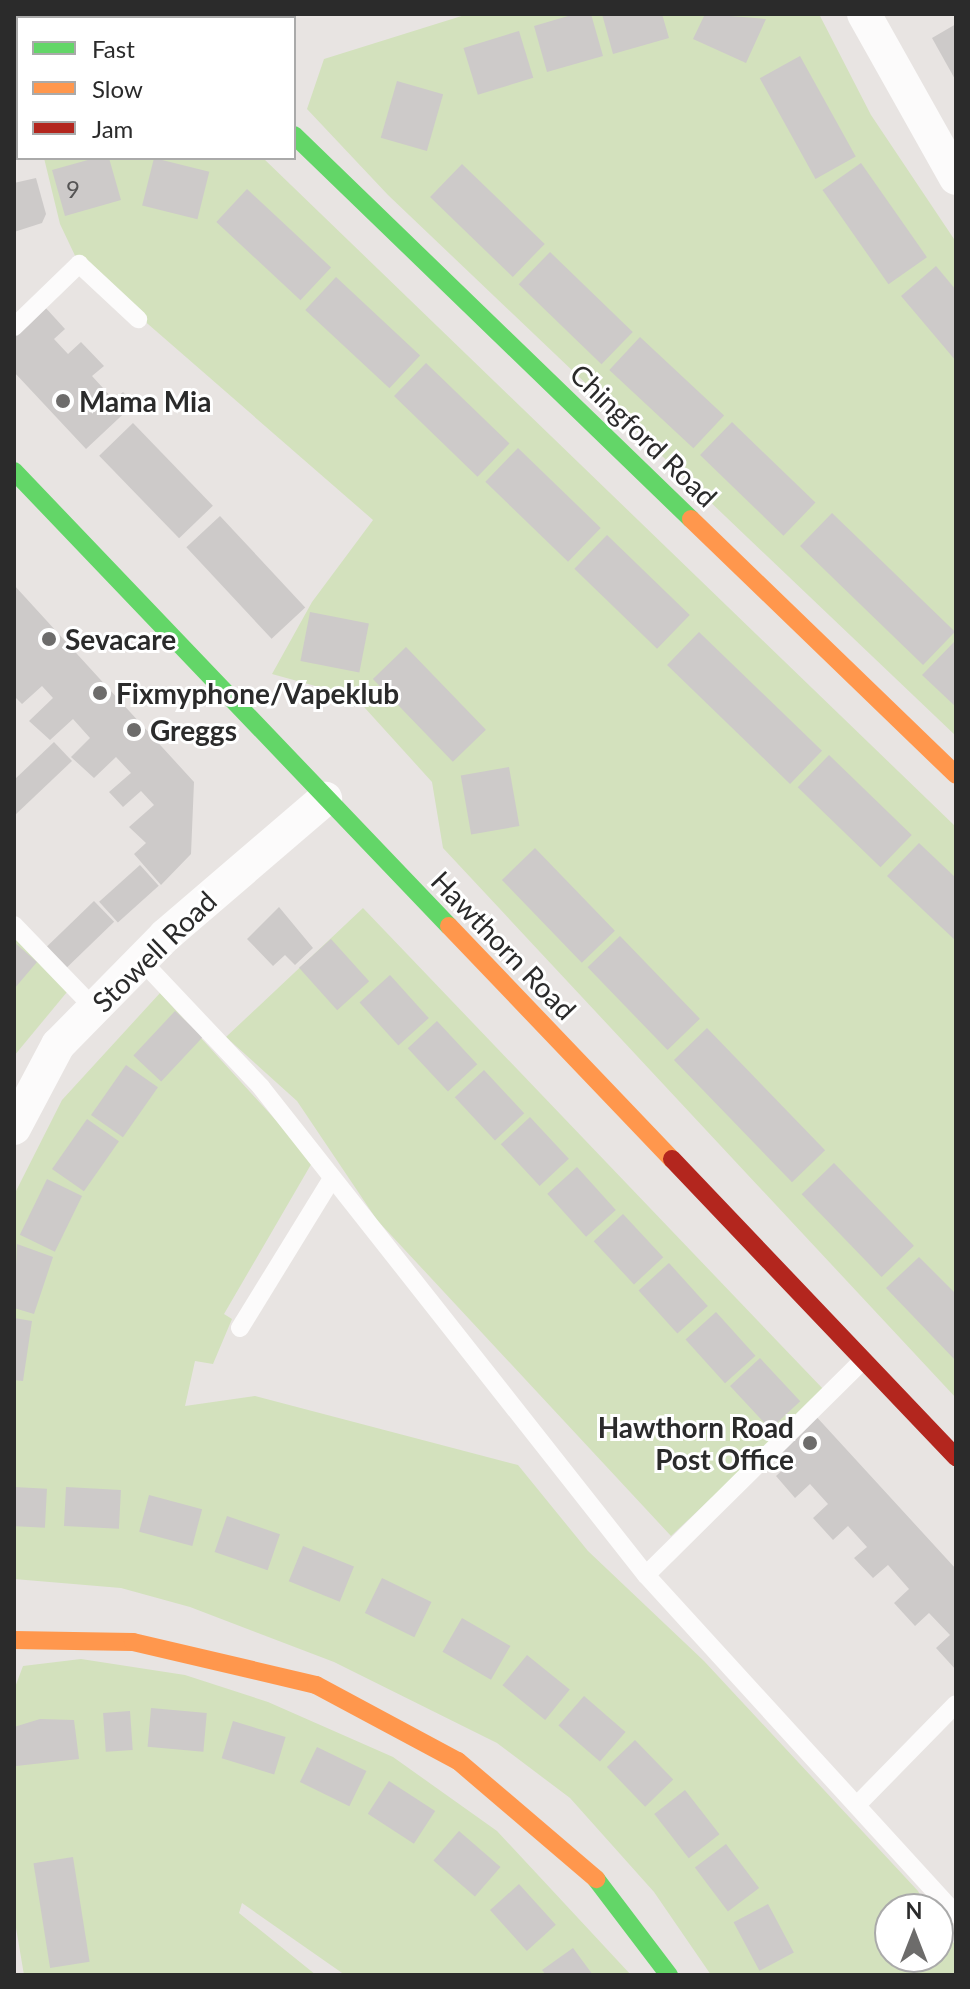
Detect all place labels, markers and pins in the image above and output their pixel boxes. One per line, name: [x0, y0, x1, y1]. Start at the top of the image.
place label: Mama Mia: [79, 384, 211, 418]
marker: Mama Mia: [54, 392, 72, 410]
place label: Sevacare: [65, 622, 176, 656]
marker: Sevacare: [40, 630, 58, 648]
place label: Fixmyphone/Vapeklub: [116, 676, 399, 710]
marker: Fixmyphone/Vapeklub: [91, 684, 109, 702]
place label: Greggs: [150, 713, 237, 747]
marker: Greggs: [125, 721, 143, 739]
place label: Hawthorn Road Post Office: [598, 1410, 794, 1476]
marker: Hawthorn Road Post Office: [801, 1434, 819, 1452]

